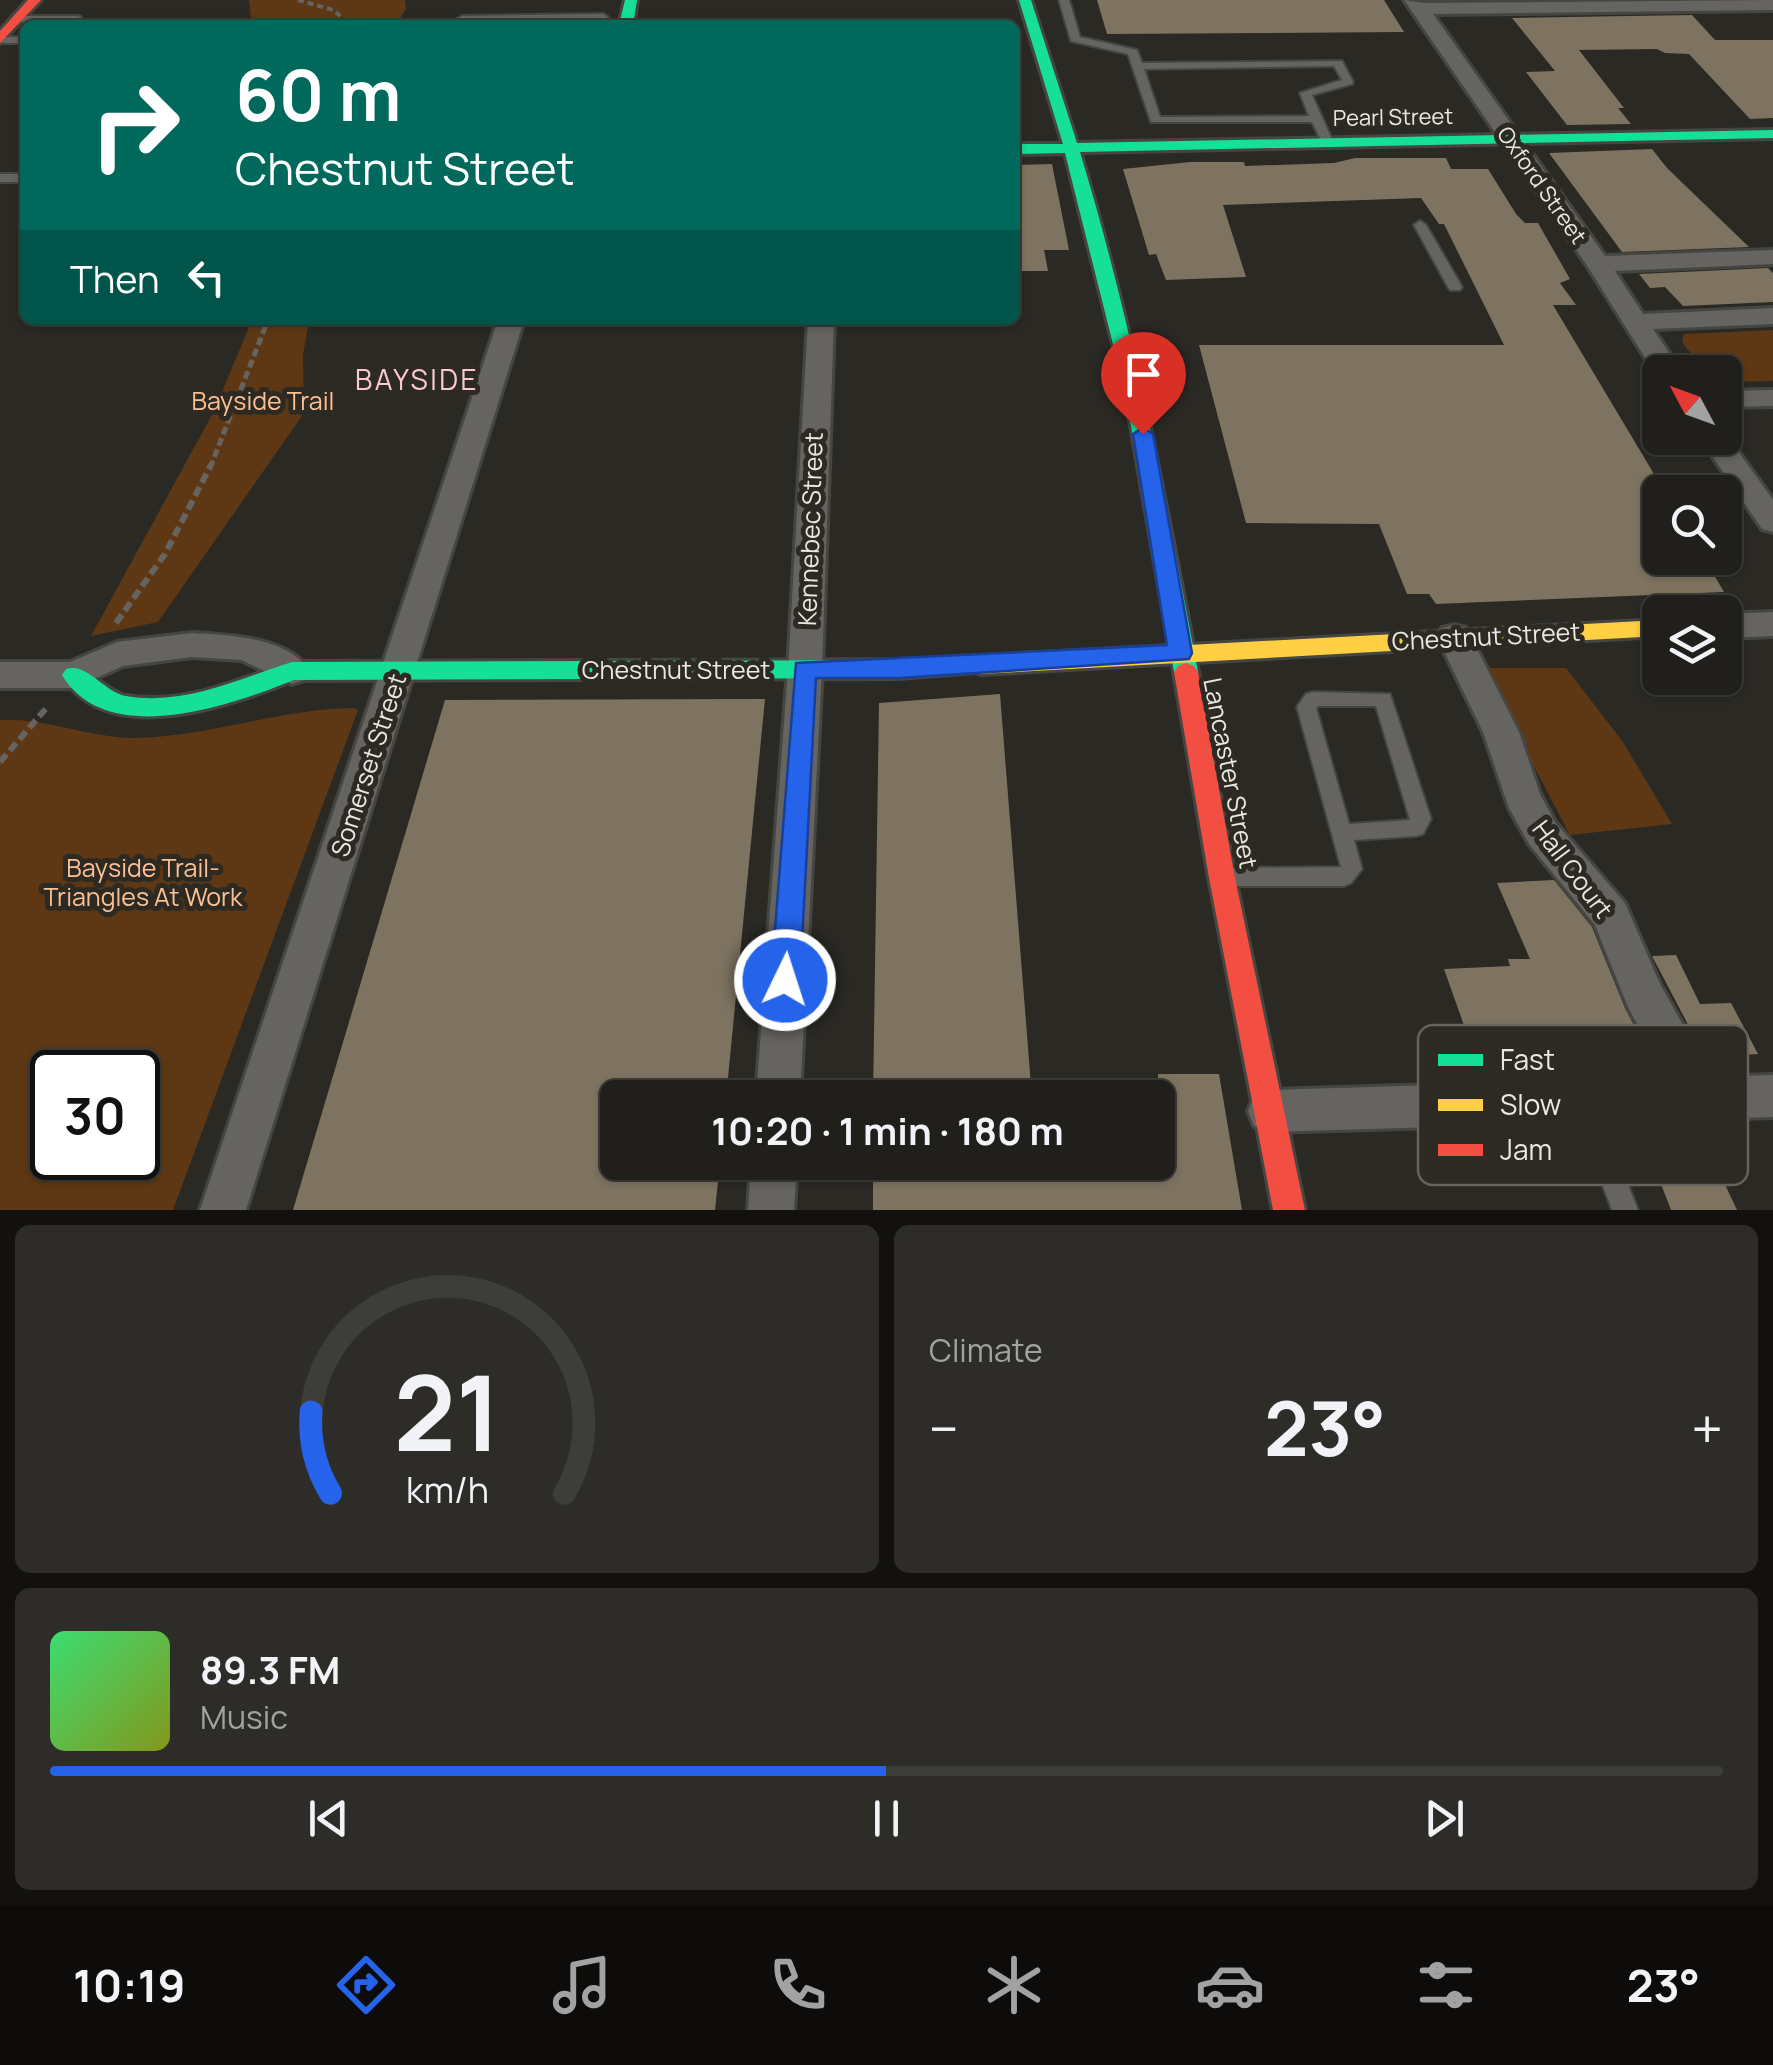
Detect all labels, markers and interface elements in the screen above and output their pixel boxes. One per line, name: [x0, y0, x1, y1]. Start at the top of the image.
text: 60 m: [235, 46, 402, 142]
icon: right: [70, 60, 200, 190]
street label: Pearl Street: [1333, 101, 1454, 133]
street label: Oxford Street: [1490, 120, 1594, 250]
text: Chestnut Street: [235, 137, 575, 199]
icon: left: [179, 250, 234, 305]
text: Then: [70, 252, 159, 304]
pin: [1101, 332, 1186, 435]
icon: arrive: [1116, 347, 1171, 402]
north arrow: [1642, 355, 1742, 455]
map controls: [1642, 355, 1742, 695]
district label: BAYSIDE: [355, 360, 479, 398]
park label: Bayside Trail: [192, 383, 334, 418]
street label: Kennebec Street: [789, 431, 831, 627]
button: search: [1642, 475, 1742, 575]
button: layers: [1642, 595, 1742, 695]
street label: Chestnut Street: [1391, 614, 1581, 658]
street label: Chestnut Street: [582, 652, 770, 687]
street label: Somerset Street: [322, 669, 414, 861]
street label: Lancaster Street: [1195, 675, 1267, 871]
street label: Hall Court: [1525, 813, 1621, 925]
park label: Bayside Trail- Triangles At Work: [43, 850, 243, 914]
position arrow: [733, 928, 837, 1032]
legend: [1418, 1025, 1748, 1185]
text: Fast: [1500, 1040, 1555, 1078]
speed limit sign: 30: [30, 1050, 160, 1180]
text: Slow: [1500, 1085, 1561, 1123]
text: 10:20 · 1 min · 180 m: [711, 1104, 1064, 1156]
text: Jam: [1500, 1130, 1552, 1168]
text: Climate: [929, 1328, 1043, 1372]
text: 21: [393, 1340, 501, 1482]
text: 23°: [1264, 1376, 1386, 1479]
text: −: [929, 1390, 959, 1466]
text: +: [1691, 1390, 1723, 1466]
text: km/h: [405, 1465, 489, 1514]
text: 89.3 FM: [200, 1643, 340, 1695]
text: Music: [200, 1695, 288, 1739]
icon: previous: [301, 1791, 356, 1846]
icon: pause: [859, 1791, 914, 1846]
icon: next: [1417, 1791, 1472, 1846]
icon: directions: [331, 1950, 401, 2020]
icon: music: [547, 1950, 617, 2020]
icon: phone: [763, 1950, 833, 2020]
icon: climate: [979, 1950, 1049, 2020]
icon: car: [1195, 1950, 1265, 2020]
icon: filters: [1411, 1950, 1481, 2020]
text: 10:19: [73, 1954, 185, 2016]
text: 23°: [1627, 1954, 1700, 2016]

